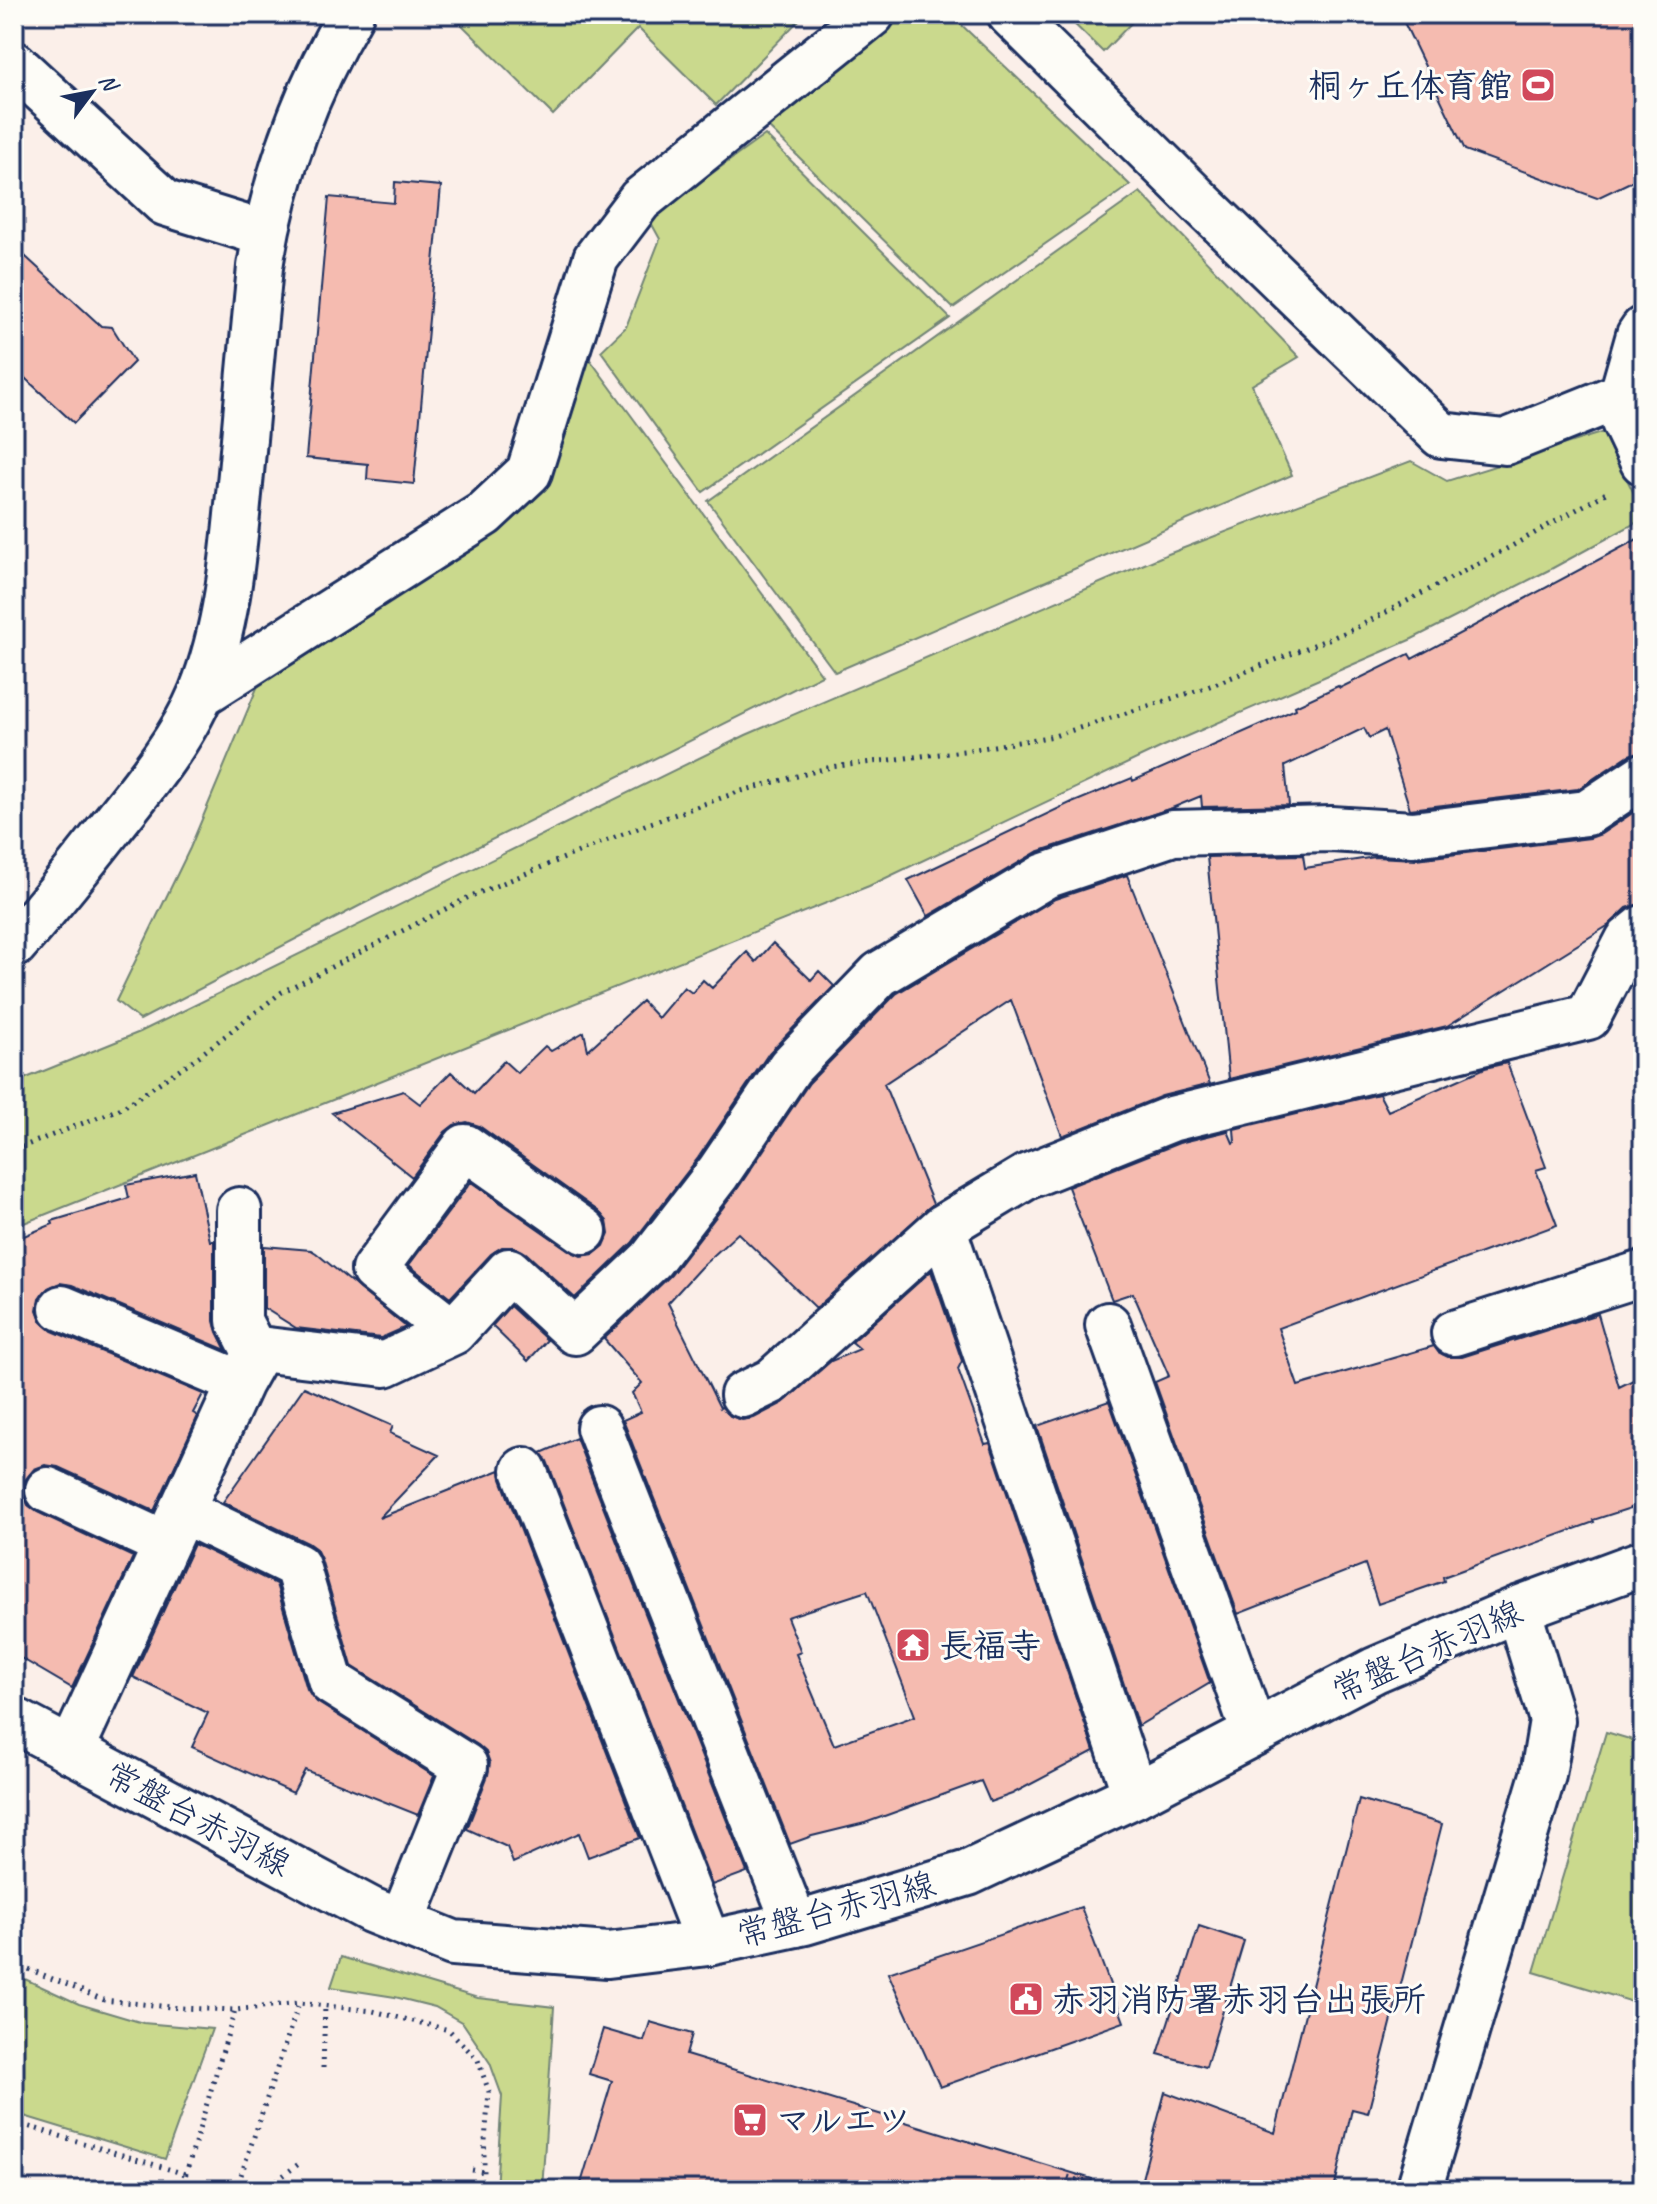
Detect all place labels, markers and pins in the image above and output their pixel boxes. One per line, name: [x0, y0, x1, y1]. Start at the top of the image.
place label: 桐ヶ丘体育館: [1308, 64, 1512, 107]
sports icon: 桐ヶ丘体育館: [1519, 66, 1557, 104]
place label: 長福寺: [939, 1624, 1041, 1667]
temple icon: 長福寺: [894, 1626, 932, 1664]
place label: 赤羽消防署赤羽台出張所: [1052, 1978, 1426, 2021]
public building icon: 赤羽消防署赤羽台出張所: [1007, 1980, 1045, 2018]
place label: マルエツ: [776, 2099, 911, 2142]
supermarket icon: マルエツ: [731, 2101, 769, 2139]

